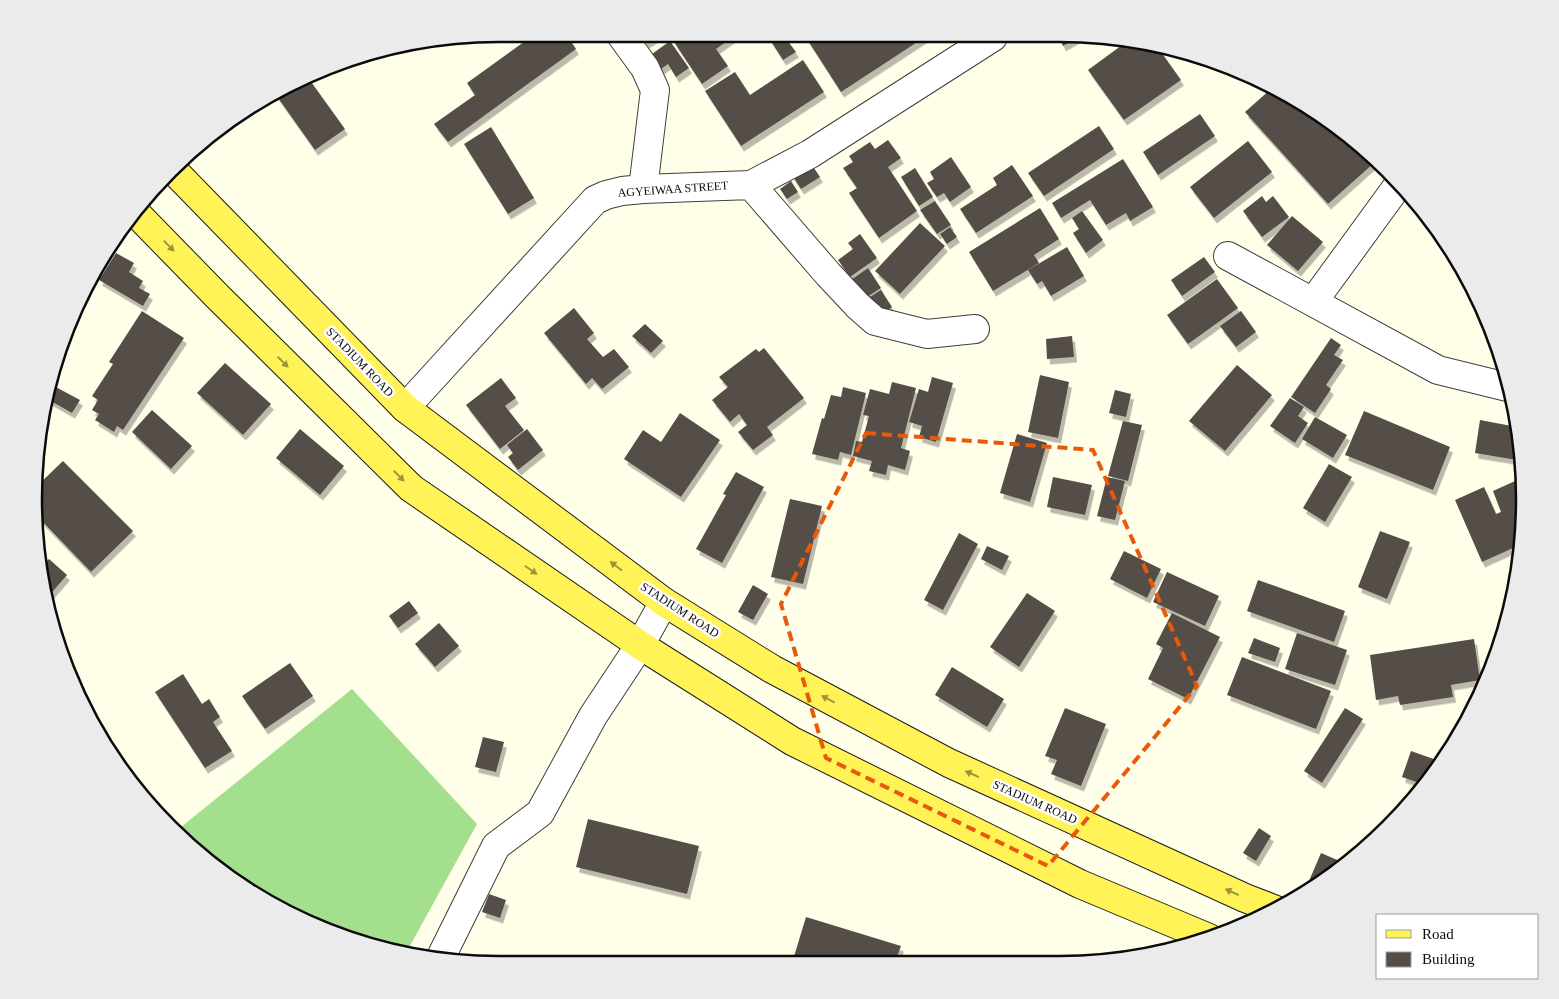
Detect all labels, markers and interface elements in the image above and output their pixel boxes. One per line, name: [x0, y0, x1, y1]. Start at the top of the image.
street label: AGYEIWAA STREET: [617, 178, 730, 200]
one-way arrow: [163, 240, 175, 252]
street label: STADIUM ROAD: [323, 325, 397, 400]
one-way arrow: [277, 355, 289, 367]
one-way arrow: [393, 470, 405, 482]
one-way arrow: [610, 561, 623, 572]
one-way arrow: [524, 565, 538, 575]
street label: STADIUM ROAD: [638, 579, 722, 641]
one-way arrow: [821, 695, 835, 703]
one-way arrow: [965, 769, 979, 777]
street label: STADIUM ROAD: [991, 777, 1080, 827]
one-way arrow: [1224, 887, 1239, 896]
legend: [1376, 914, 1539, 979]
text: Road: [1422, 926, 1454, 942]
text: Building: [1422, 951, 1475, 967]

